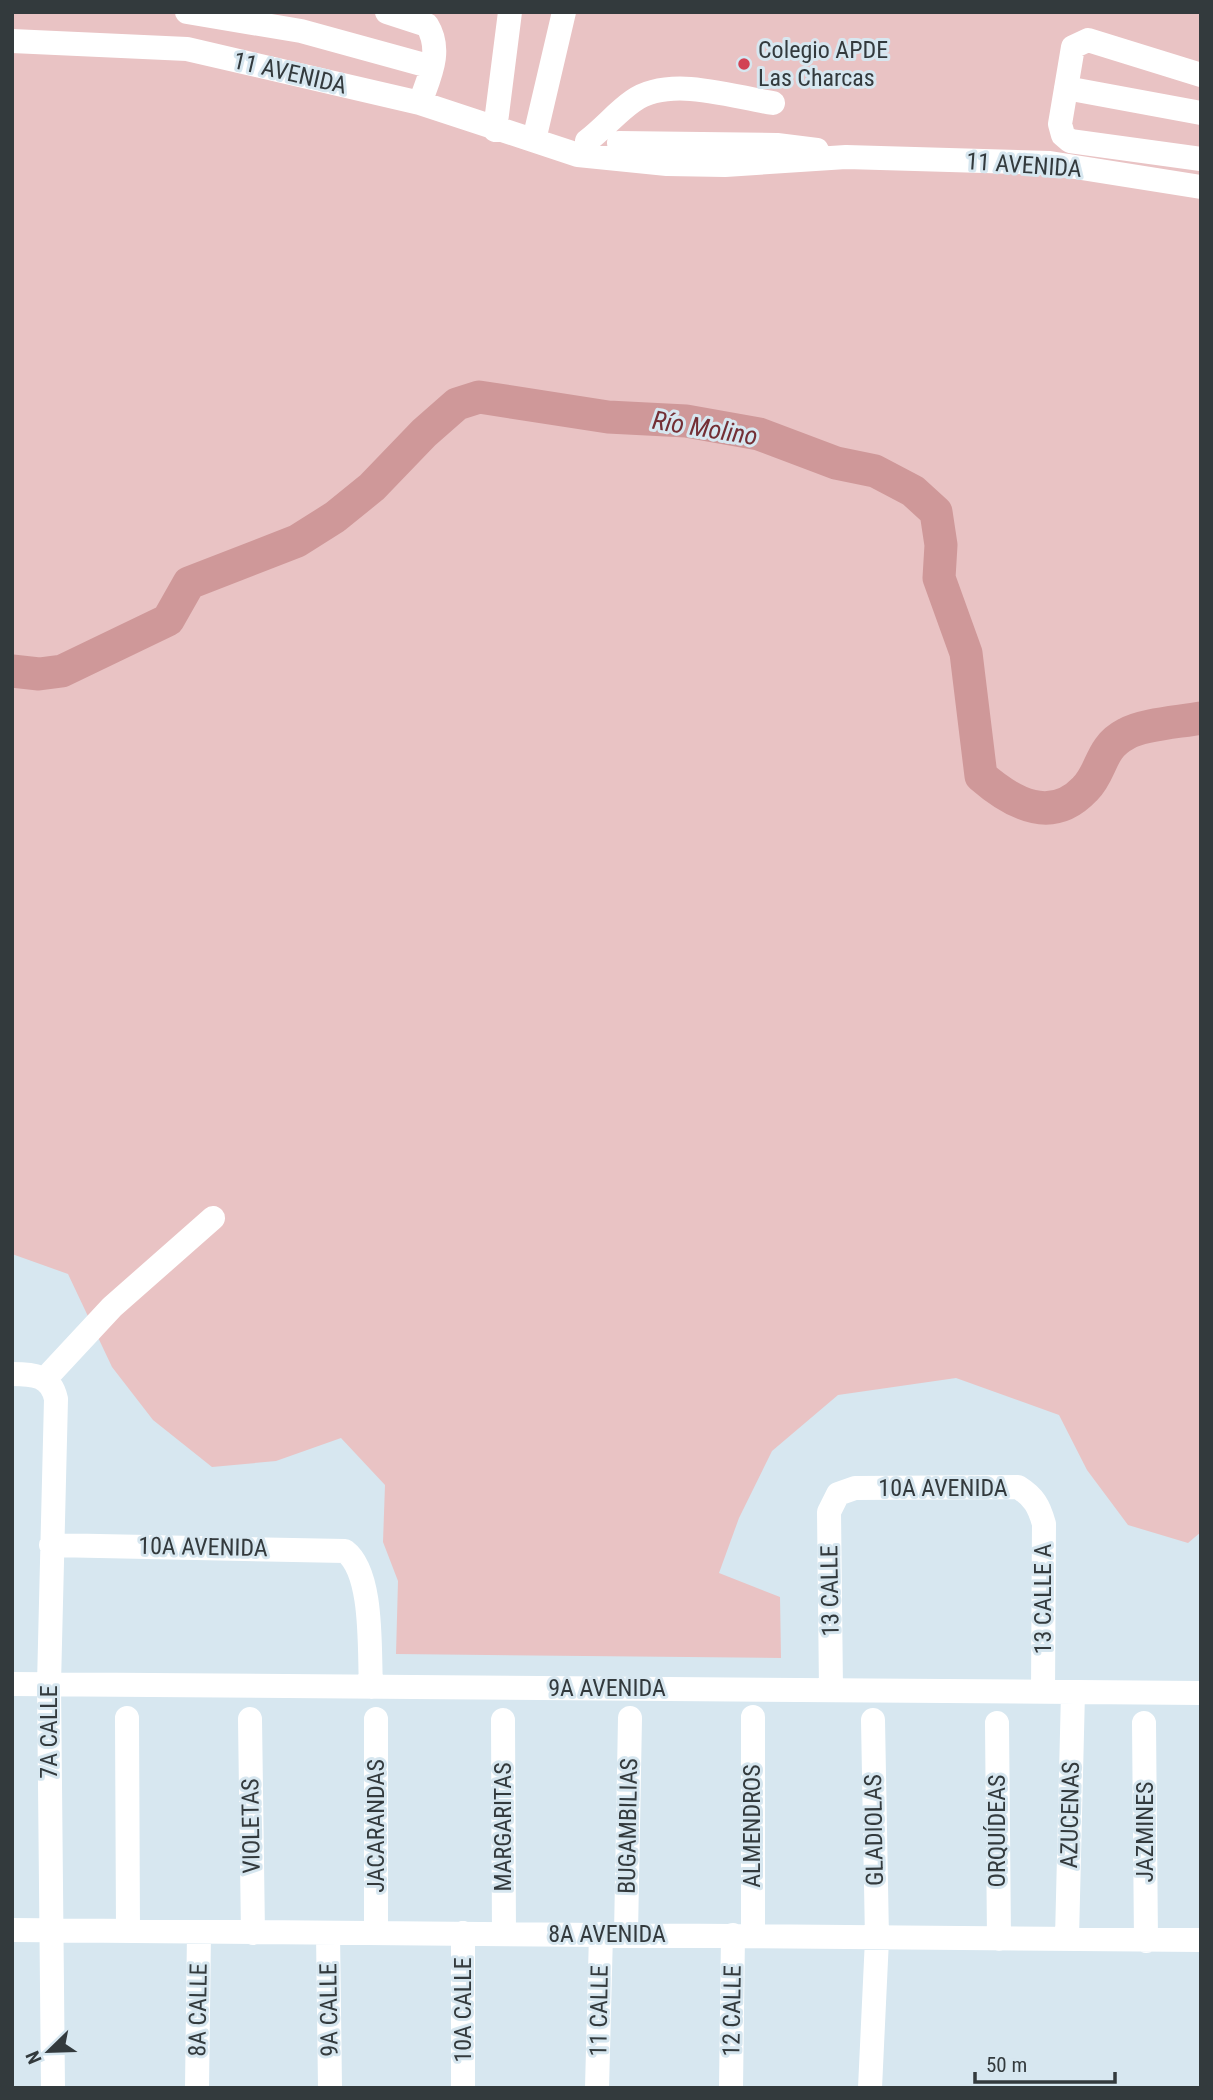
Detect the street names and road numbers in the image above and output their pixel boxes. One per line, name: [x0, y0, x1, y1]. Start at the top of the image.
street label: 11 AVENIDA: [231, 46, 350, 100]
street label: 11 AVENIDA: [965, 147, 1083, 183]
street label: 10A AVENIDA: [878, 1474, 1008, 1502]
street label: 10A AVENIDA: [138, 1532, 268, 1562]
street label: 13 CALLE A: [1029, 1543, 1057, 1654]
street label: 13 CALLE: [815, 1545, 845, 1637]
street label: 9A AVENIDA: [548, 1674, 666, 1702]
street label: 7A CALLE: [35, 1685, 63, 1779]
street label: BUGAMBILIAS: [613, 1758, 643, 1894]
street label: JACARANDAS: [362, 1759, 390, 1893]
street label: AZUCENAS: [1055, 1761, 1085, 1869]
street label: MARGARITAS: [489, 1762, 517, 1892]
street label: ALMENDROS: [738, 1764, 766, 1888]
street label: GLADIOLAS: [859, 1774, 889, 1886]
street label: ORQUÍDEAS: [983, 1775, 1011, 1887]
street label: VIOLETAS: [236, 1778, 266, 1874]
street label: JAZMINES: [1131, 1781, 1159, 1883]
street label: 8A AVENIDA: [548, 1920, 666, 1948]
street label: 10A CALLE: [449, 1957, 477, 2063]
street label: 8A CALLE: [183, 1963, 213, 2057]
street label: 9A CALLE: [314, 1963, 344, 2057]
street label: 11 CALLE: [584, 1965, 614, 2057]
street label: 12 CALLE: [717, 1965, 747, 2057]

